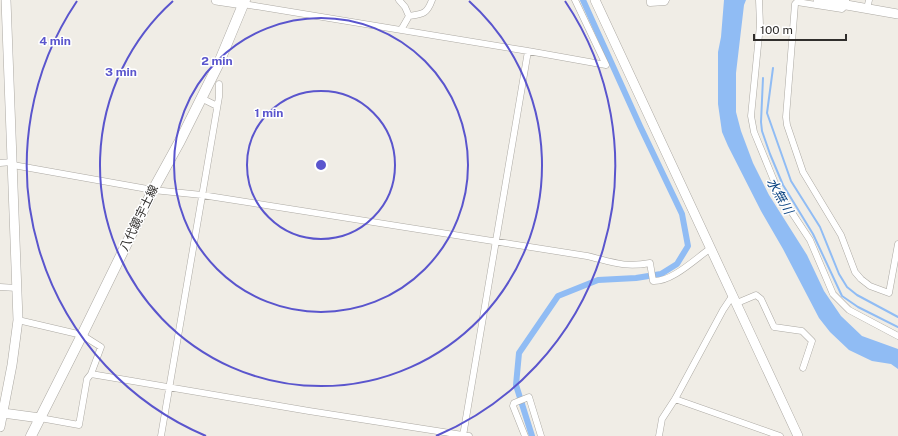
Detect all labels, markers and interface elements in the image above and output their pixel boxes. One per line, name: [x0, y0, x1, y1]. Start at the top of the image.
scale bar: [754, 16, 846, 42]
text: 100 m: [760, 23, 793, 37]
text: 4 min: [39, 34, 71, 48]
text: 2 min: [201, 54, 233, 68]
text: 3 min: [105, 65, 137, 79]
text: 1 min: [255, 106, 283, 120]
centre of rings: [314, 158, 328, 172]
water label: 水無川: [764, 175, 797, 218]
street label: 八代鏡宇土線: [117, 183, 161, 253]

